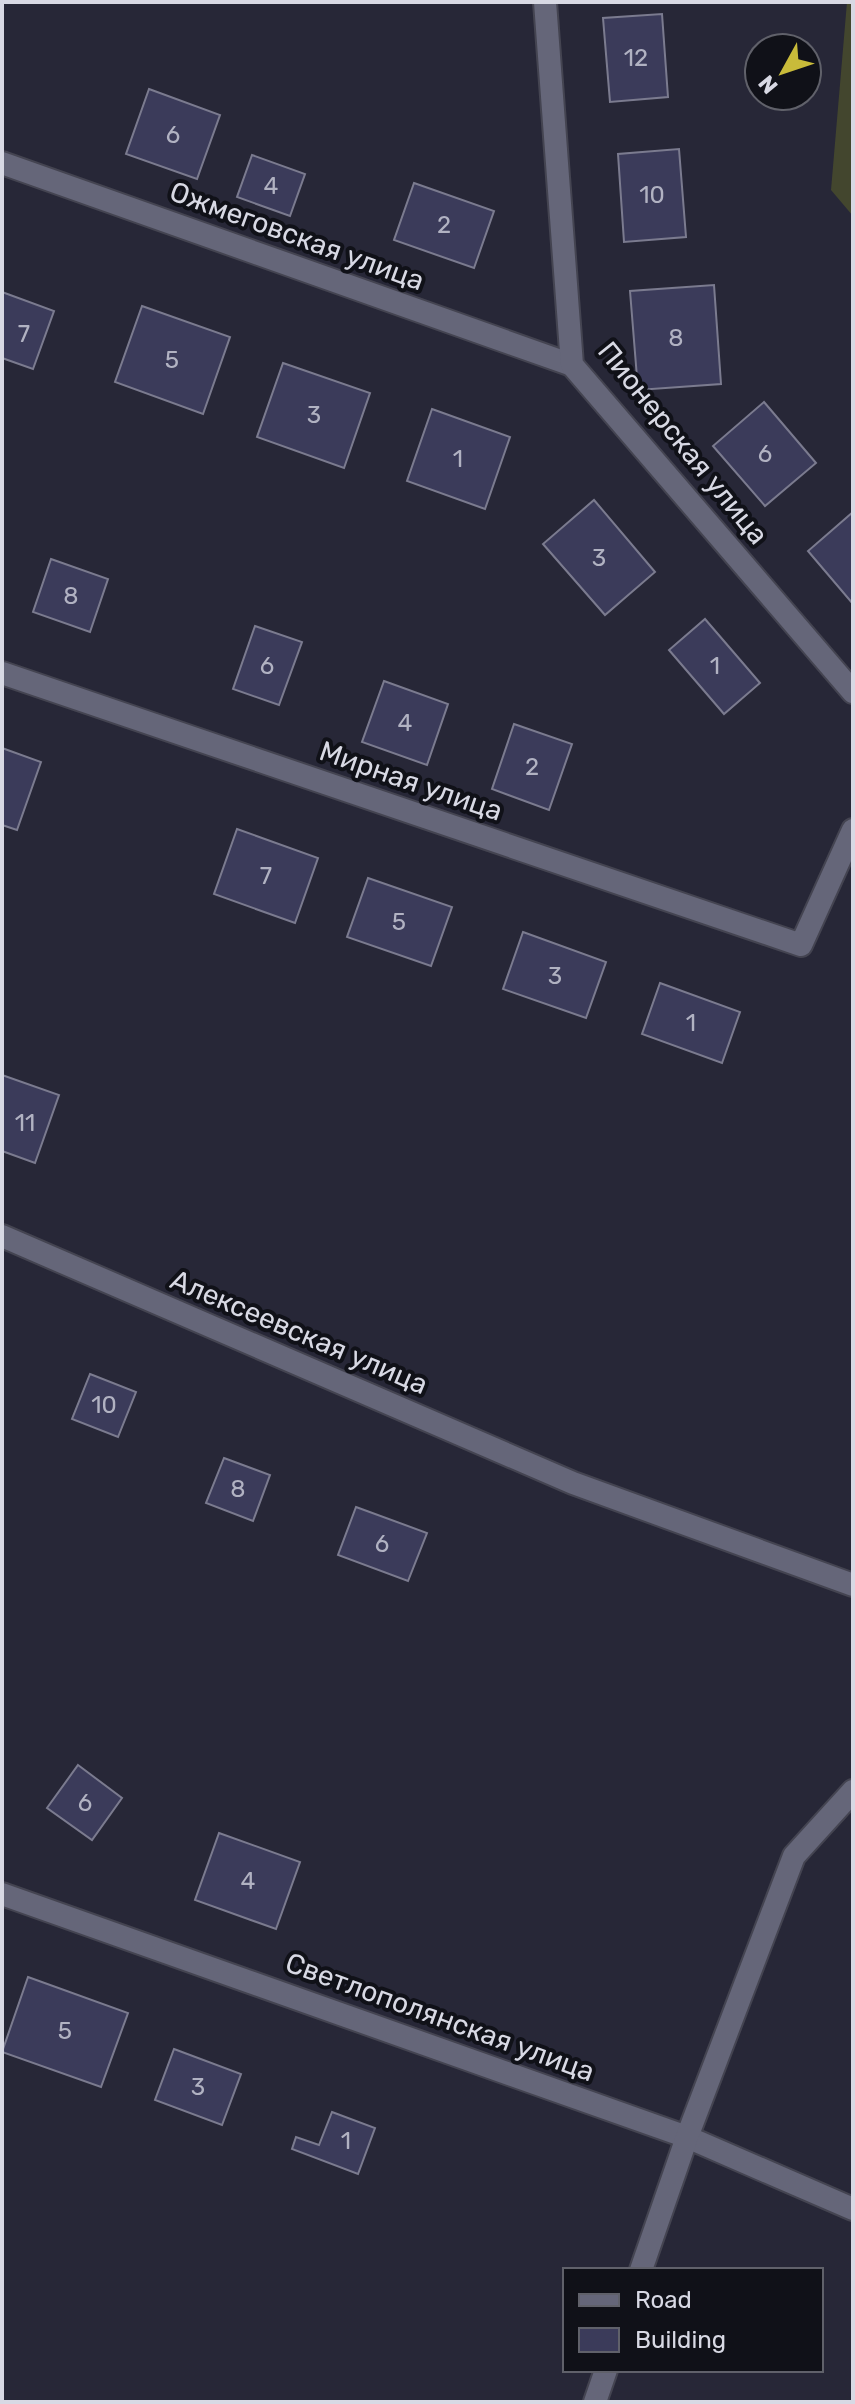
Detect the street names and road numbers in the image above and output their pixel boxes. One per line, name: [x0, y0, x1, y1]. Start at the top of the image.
street label: Ожмеговская улица: [165, 175, 429, 297]
street label: Пионерская улица: [591, 335, 775, 551]
street label: Мирная улица: [315, 734, 507, 828]
street label: Алексеевская улица: [165, 1263, 433, 1401]
street label: Светлополянская улица: [281, 1946, 599, 2088]

